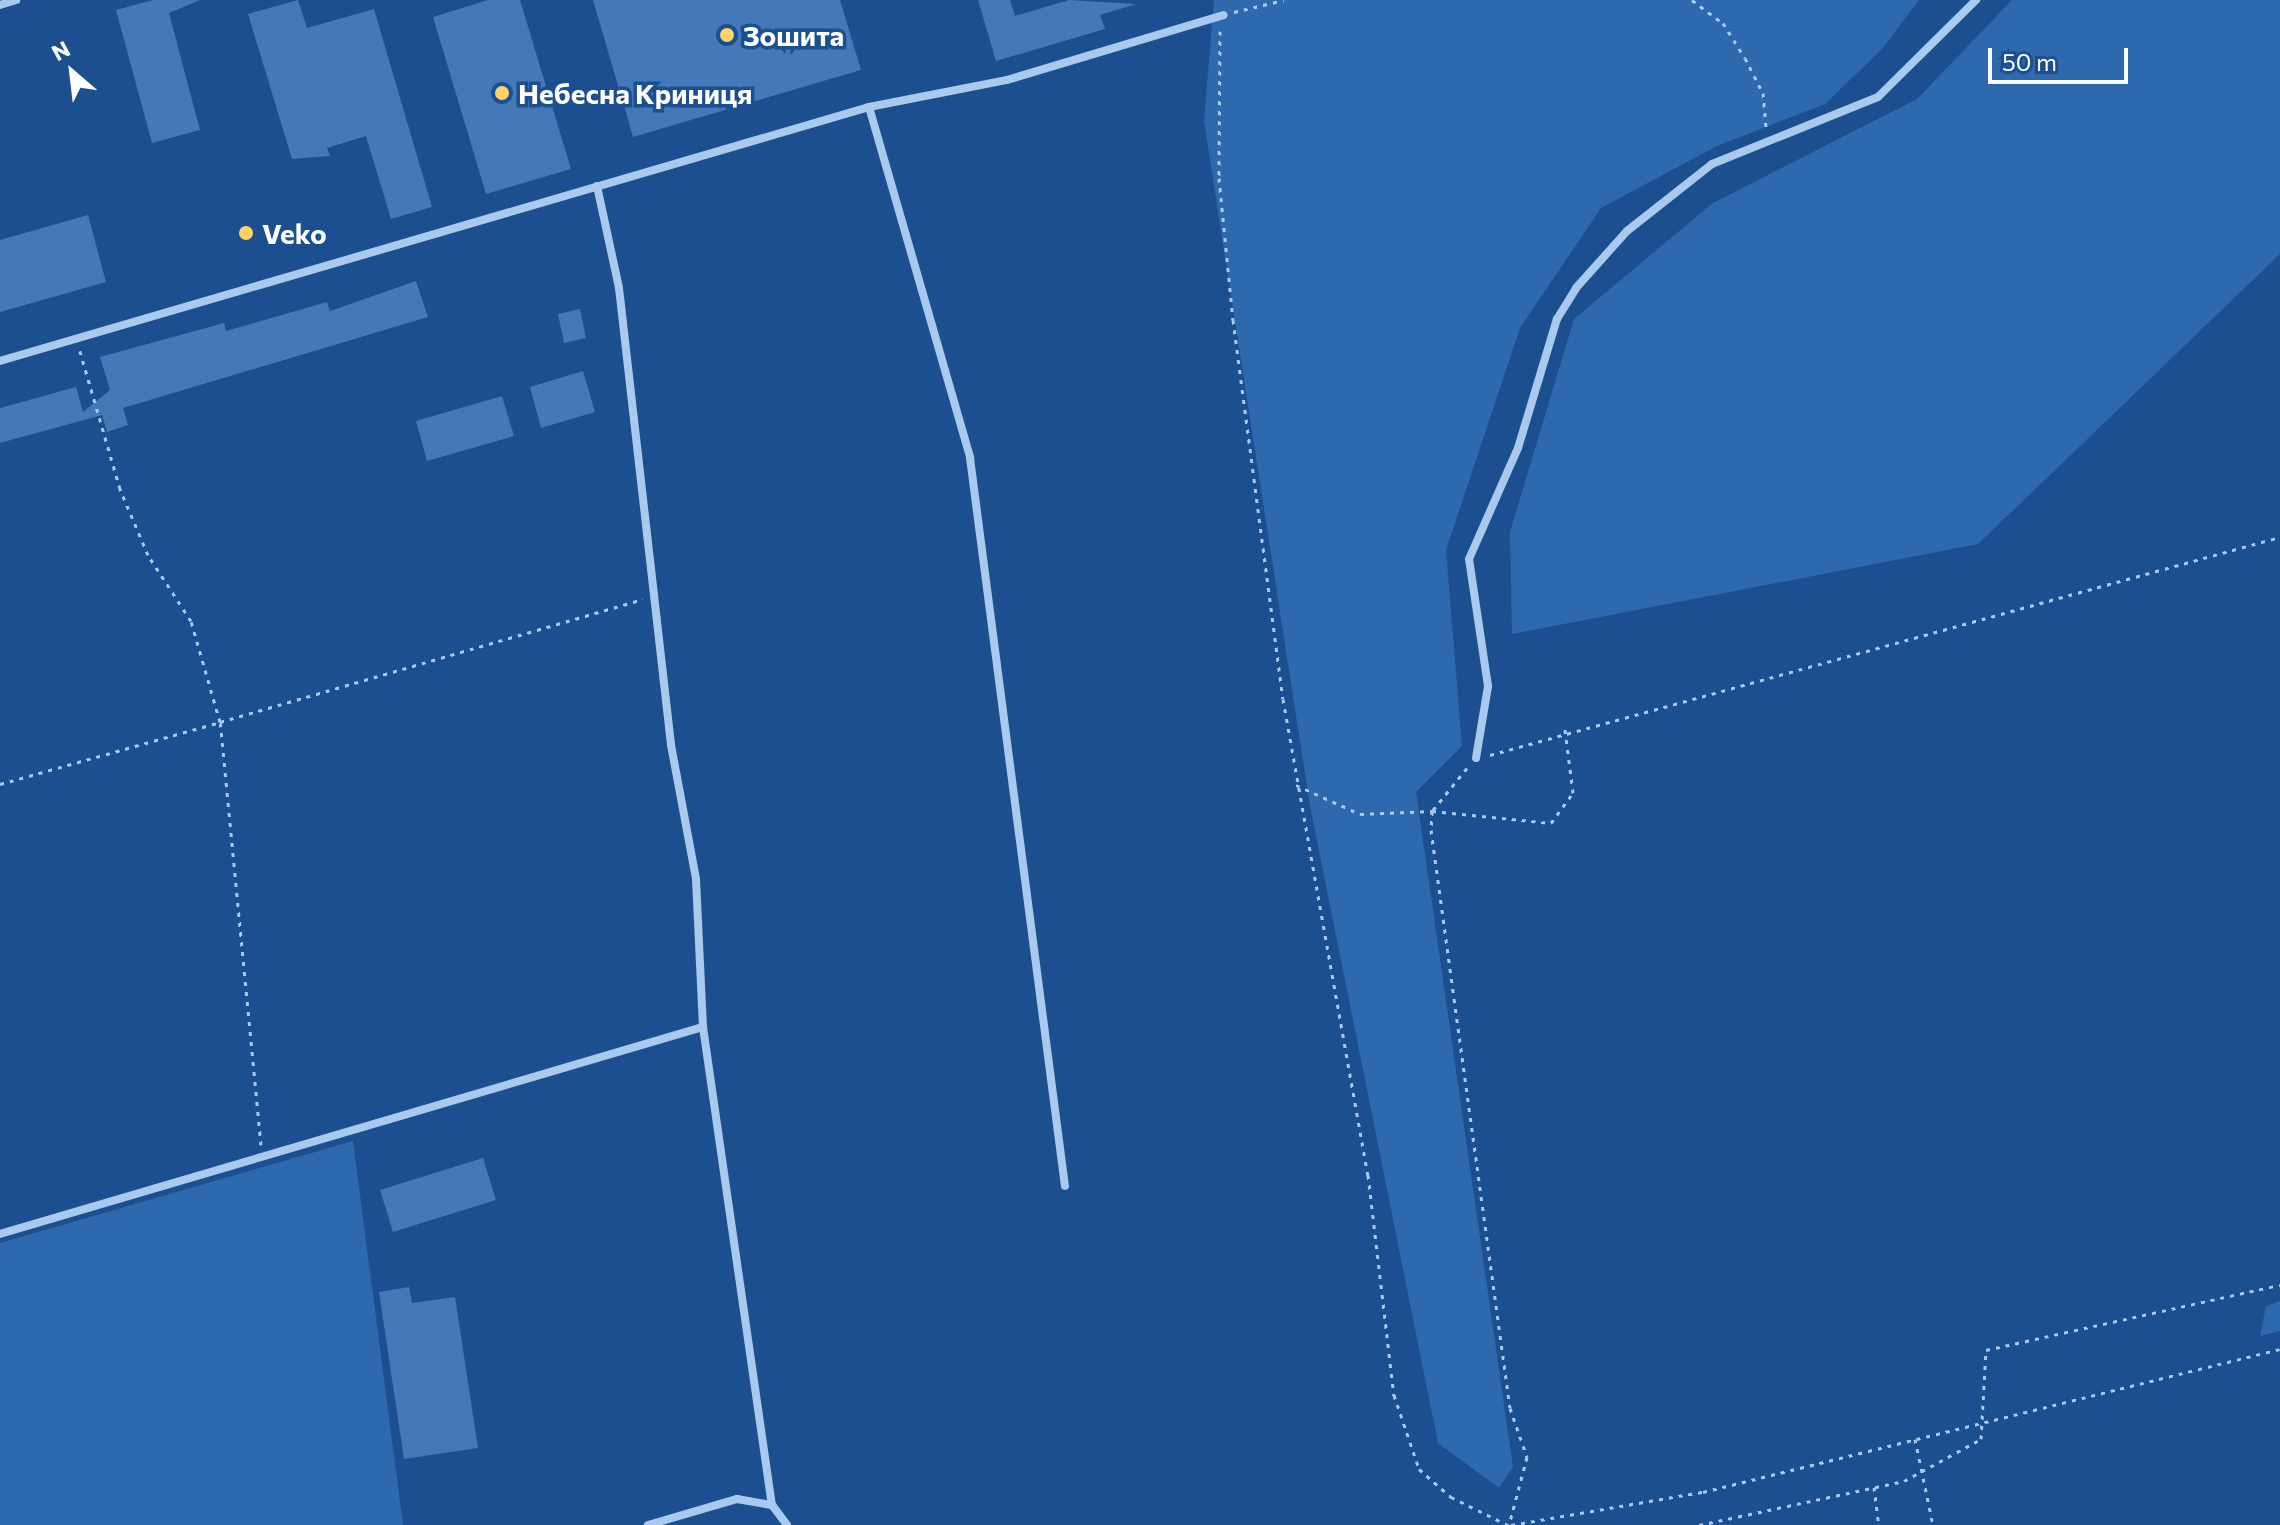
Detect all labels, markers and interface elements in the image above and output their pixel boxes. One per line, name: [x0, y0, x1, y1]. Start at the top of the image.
place label: Зошита: [743, 18, 844, 52]
marker: Зошита: [718, 26, 736, 44]
north arrow: [32, 32, 112, 112]
scale bar: [1992, 32, 2132, 82]
text: N: [47, 35, 74, 66]
text: 50 m: [2002, 47, 2057, 76]
place label: Небесна Криниця: [518, 76, 752, 110]
marker: Небесна Криниця: [493, 84, 511, 102]
place label: Veko: [262, 216, 327, 250]
marker: Veko: [237, 224, 255, 242]

